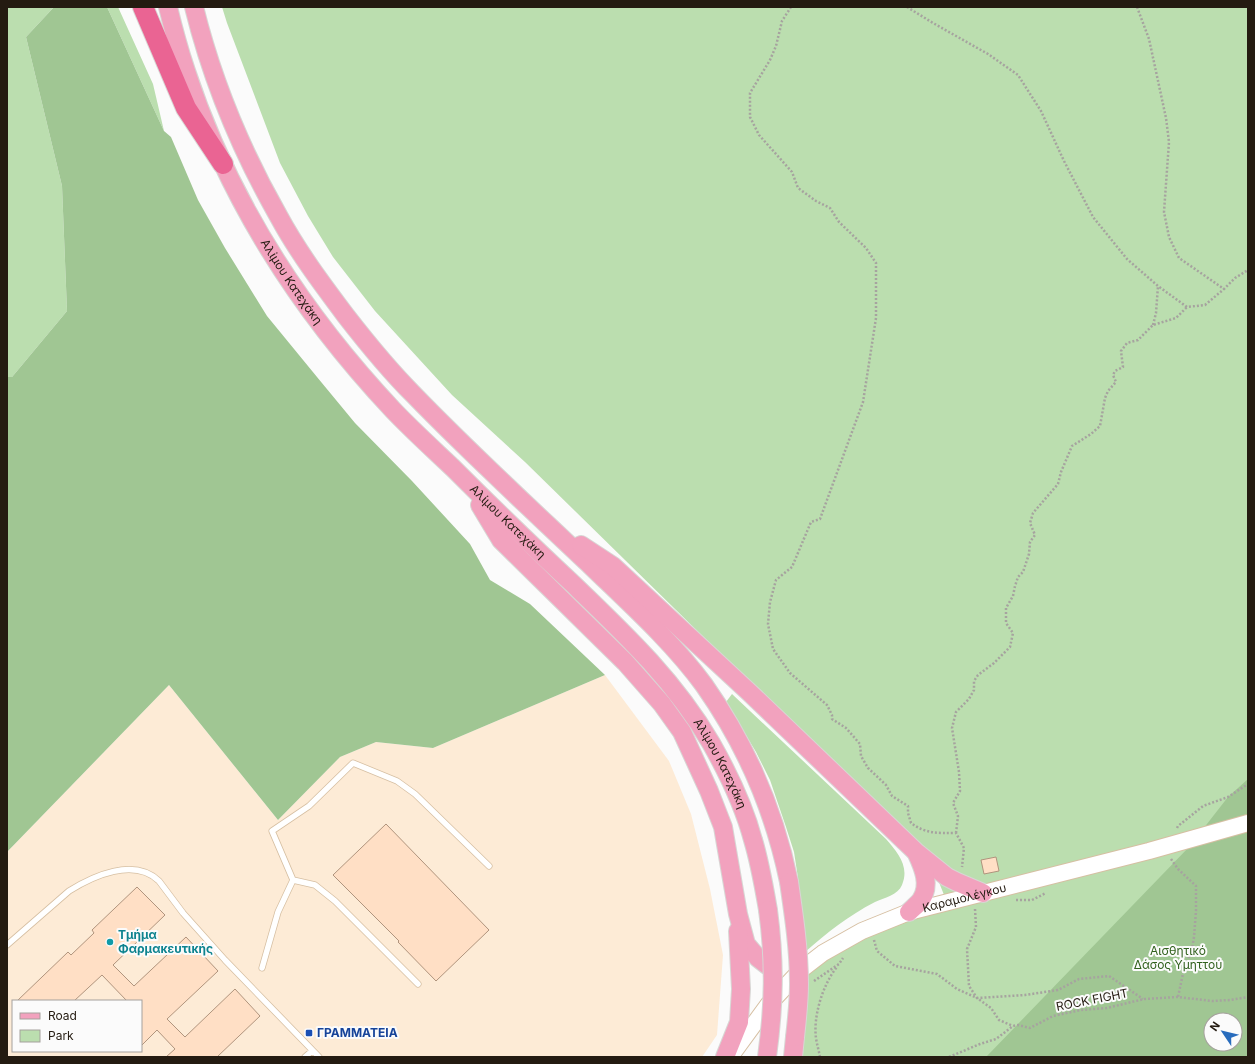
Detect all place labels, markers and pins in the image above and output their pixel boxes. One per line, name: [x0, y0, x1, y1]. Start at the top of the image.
place label: Τμήμα Φαρμακευτικής: [118, 927, 213, 956]
marker: Τμήμα Φαρμακευτικής: [105, 937, 115, 947]
place label: ΓΡΑΜΜΑΤΕΙΑ: [317, 1025, 398, 1040]
marker: ΓΡΑΜΜΑΤΕΙΑ: [304, 1028, 314, 1038]

